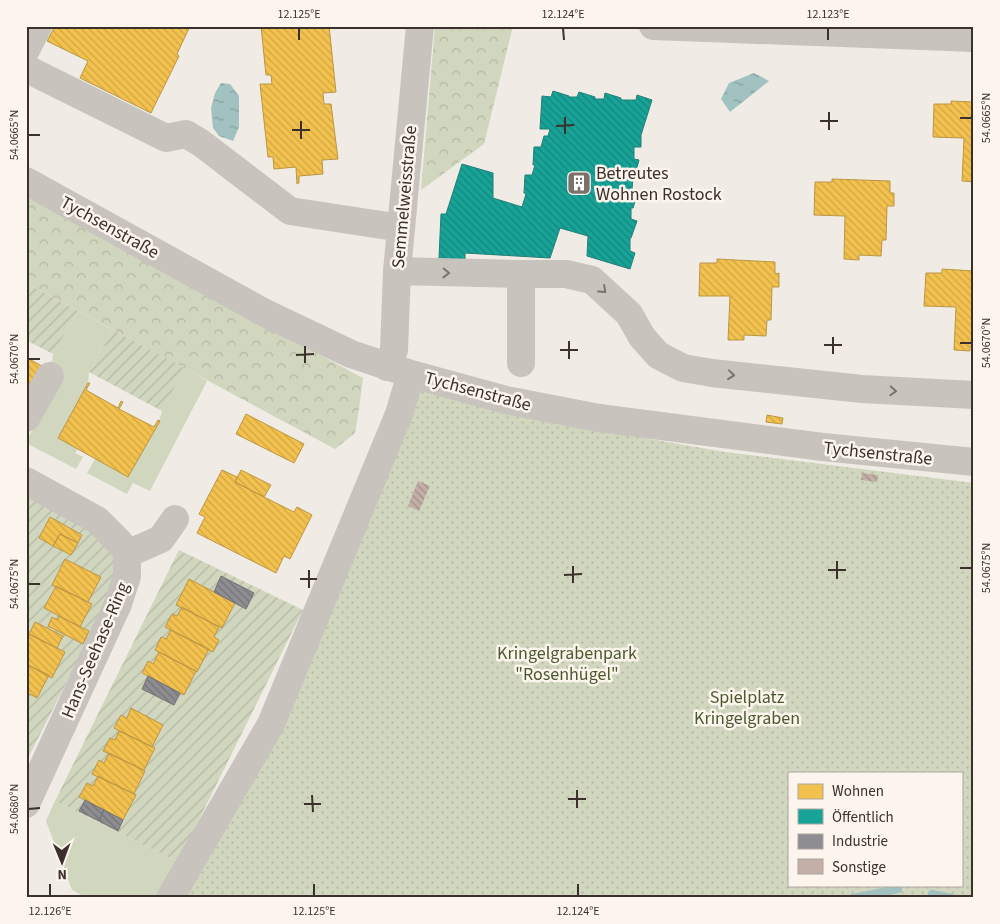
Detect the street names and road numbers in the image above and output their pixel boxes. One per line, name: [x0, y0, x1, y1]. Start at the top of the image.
street label: Semmelweisstraße: [386, 125, 423, 269]
street label: Tychsenstraße: [56, 190, 164, 265]
street label: Tychsenstraße: [422, 365, 534, 418]
street label: Tychsenstraße: [822, 435, 934, 472]
street label: Hans-Seehase-Ring: [55, 578, 135, 722]

